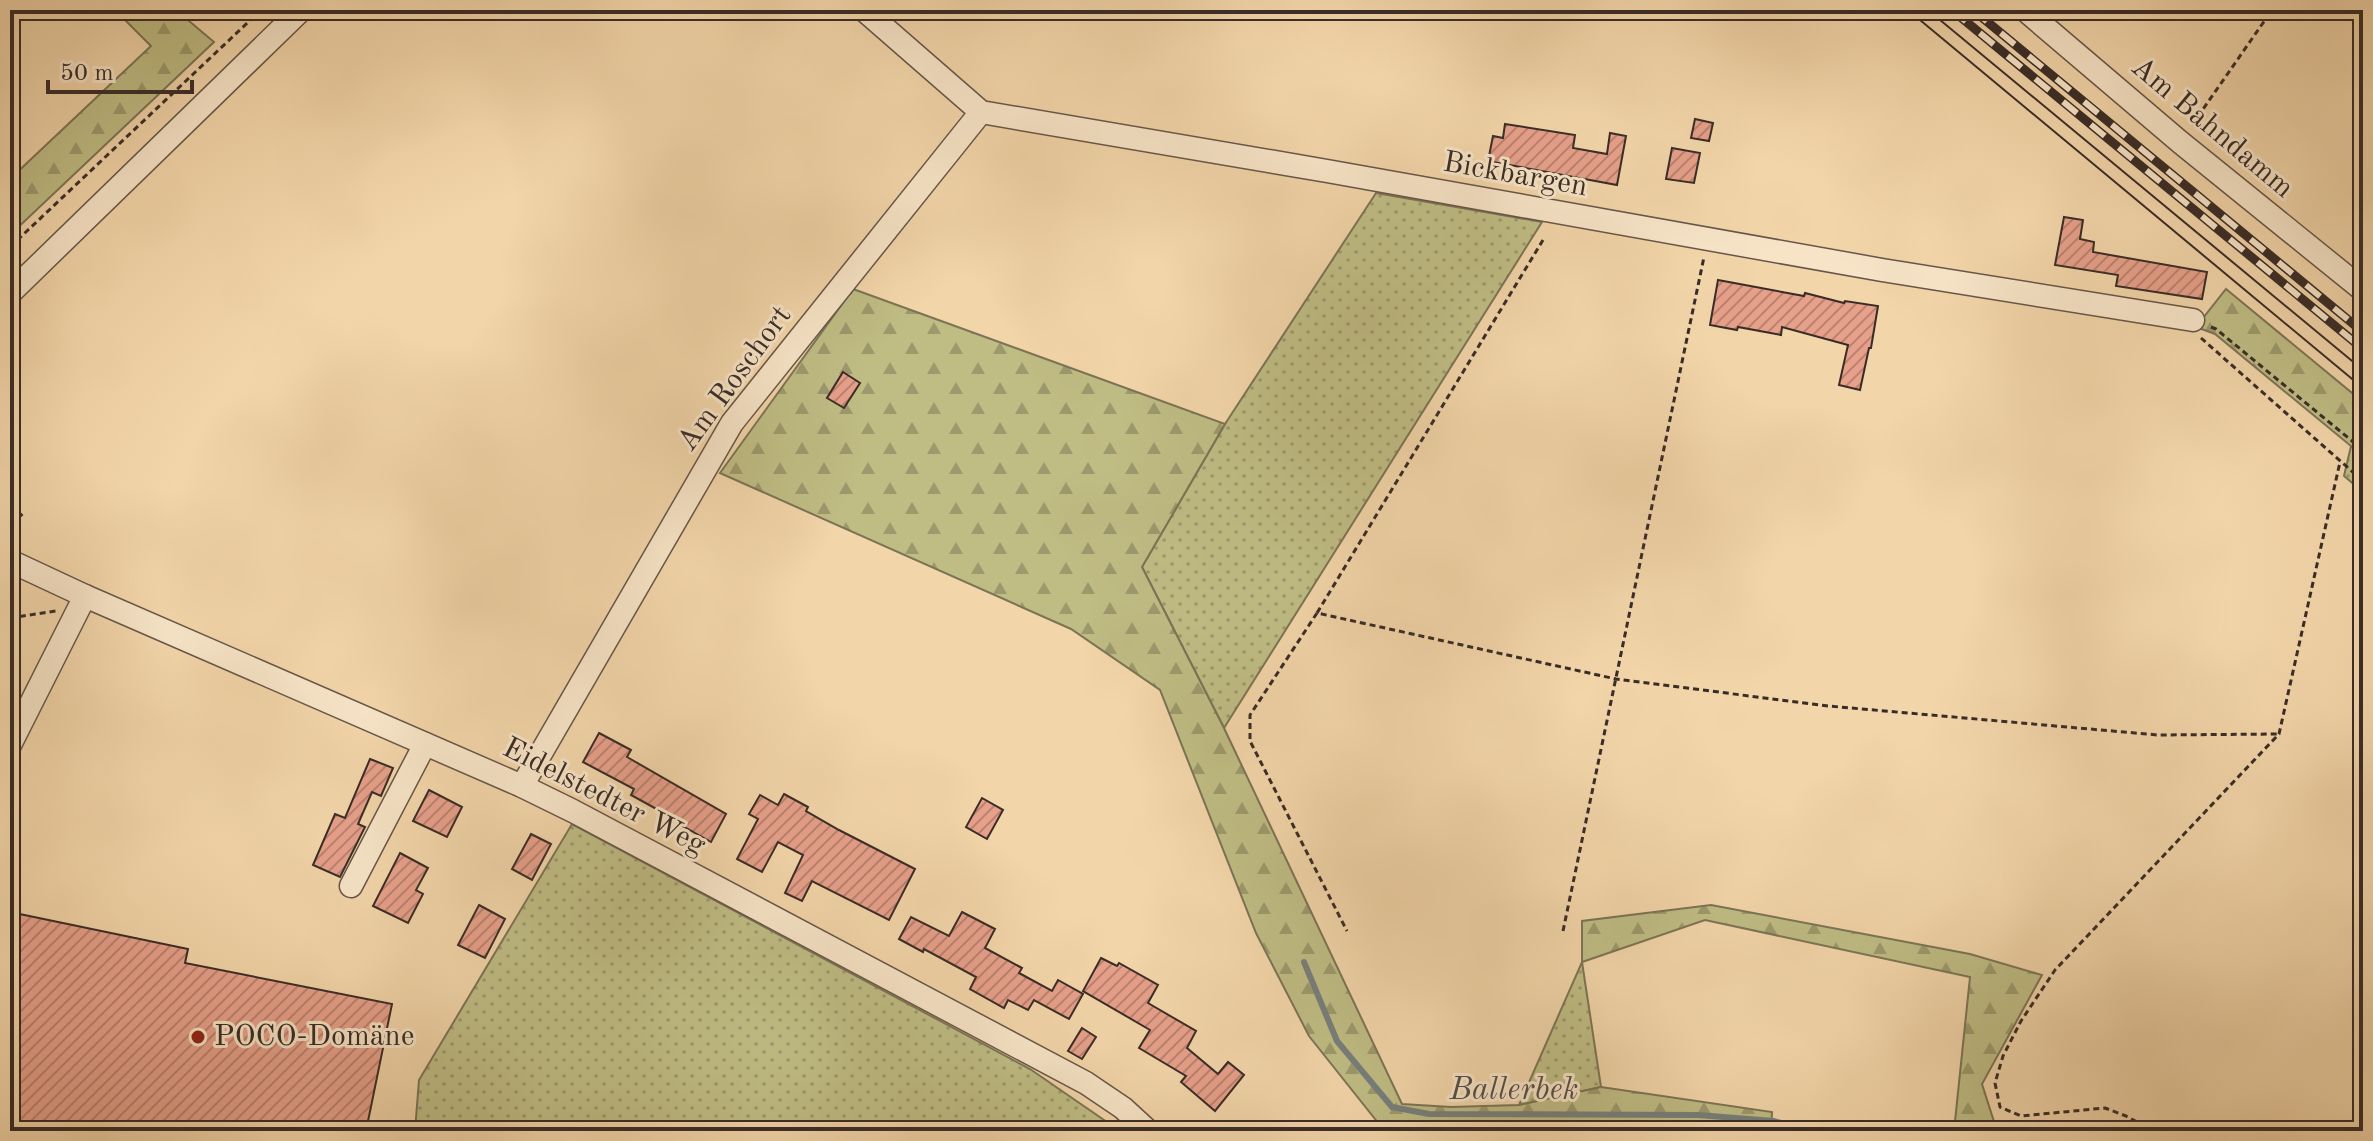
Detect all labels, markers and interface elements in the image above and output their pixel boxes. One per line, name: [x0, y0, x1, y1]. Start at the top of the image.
scale bar: [48, 44, 192, 94]
street label: Am Bahndamm: [2125, 52, 2299, 204]
text: 50 m: [60, 62, 114, 86]
street label: Bickbargen: [1440, 148, 1590, 202]
street label: Am Roschort: [672, 301, 798, 457]
street label: Eidelstedter Weg: [498, 733, 710, 861]
place label: POCO-Domäne: [214, 1022, 415, 1052]
marker: POCO-Domäne: [189, 1028, 207, 1046]
water label: Ballerbek: [1449, 1075, 1578, 1107]

